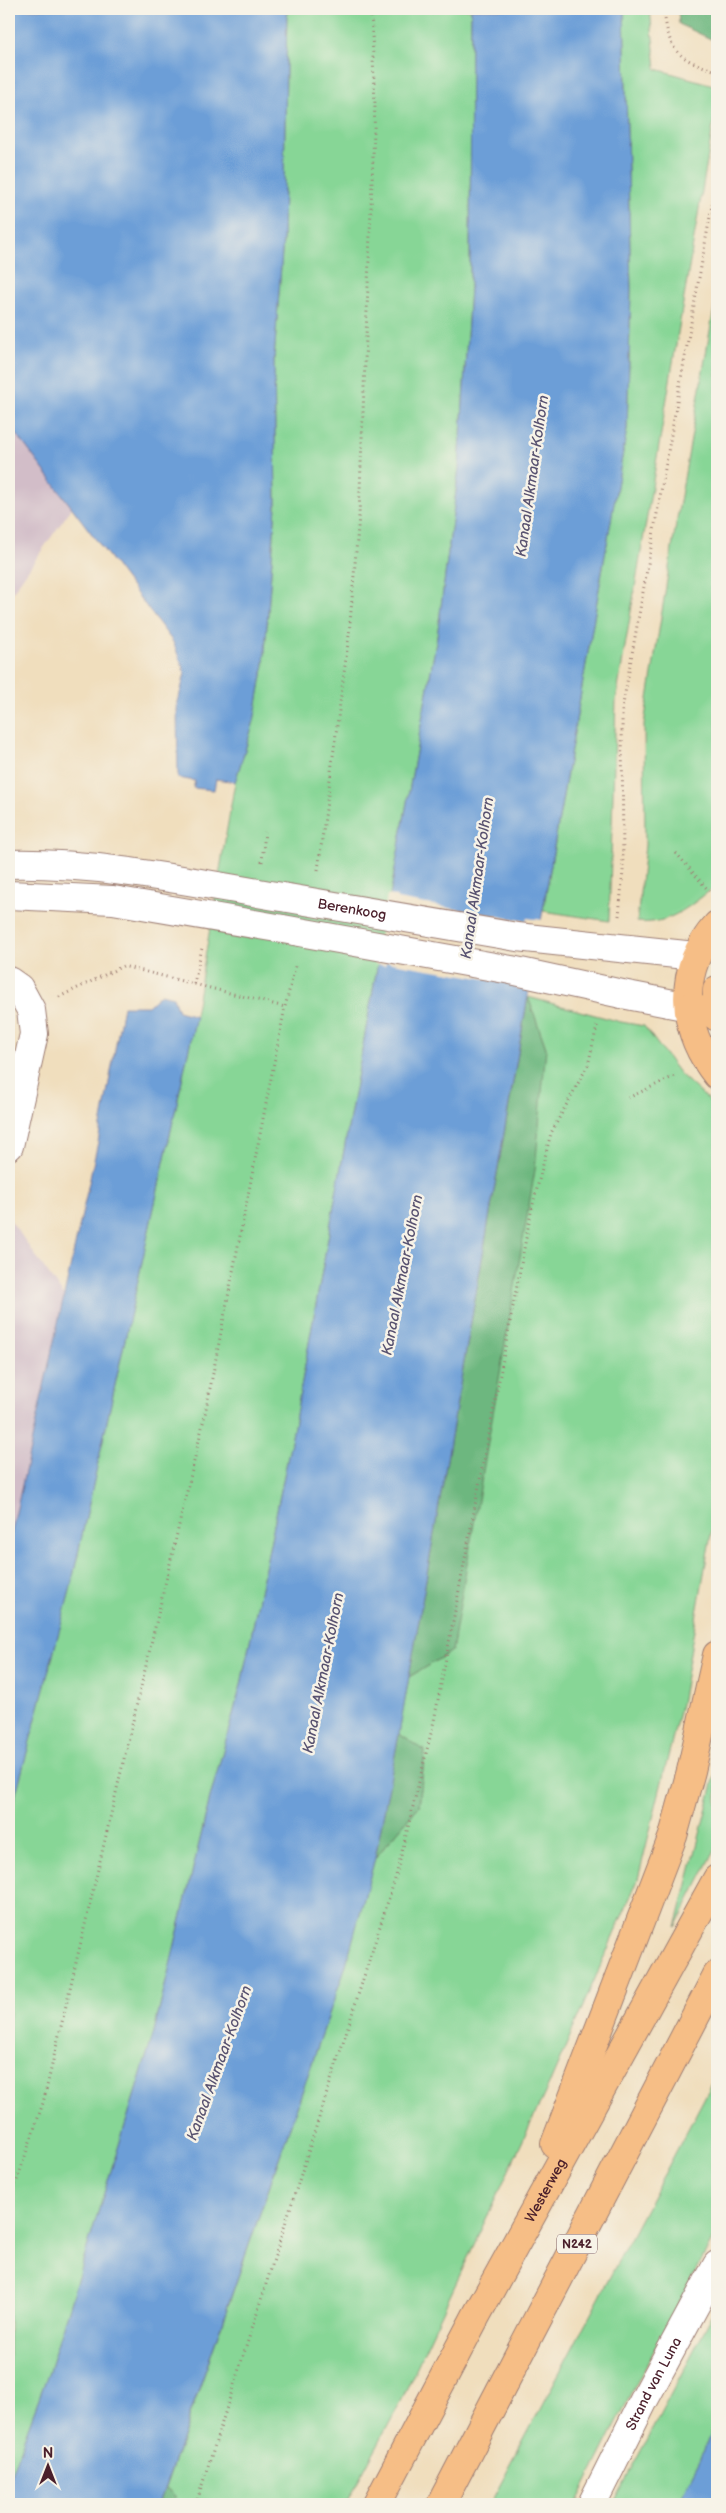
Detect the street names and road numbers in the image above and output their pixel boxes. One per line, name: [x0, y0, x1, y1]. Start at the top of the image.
street label: Berenkoog: [316, 895, 388, 924]
street label: Westerweg: [521, 2156, 570, 2225]
road number: N242: [557, 2234, 597, 2254]
street label: Strand van Luna: [622, 2334, 685, 2433]

